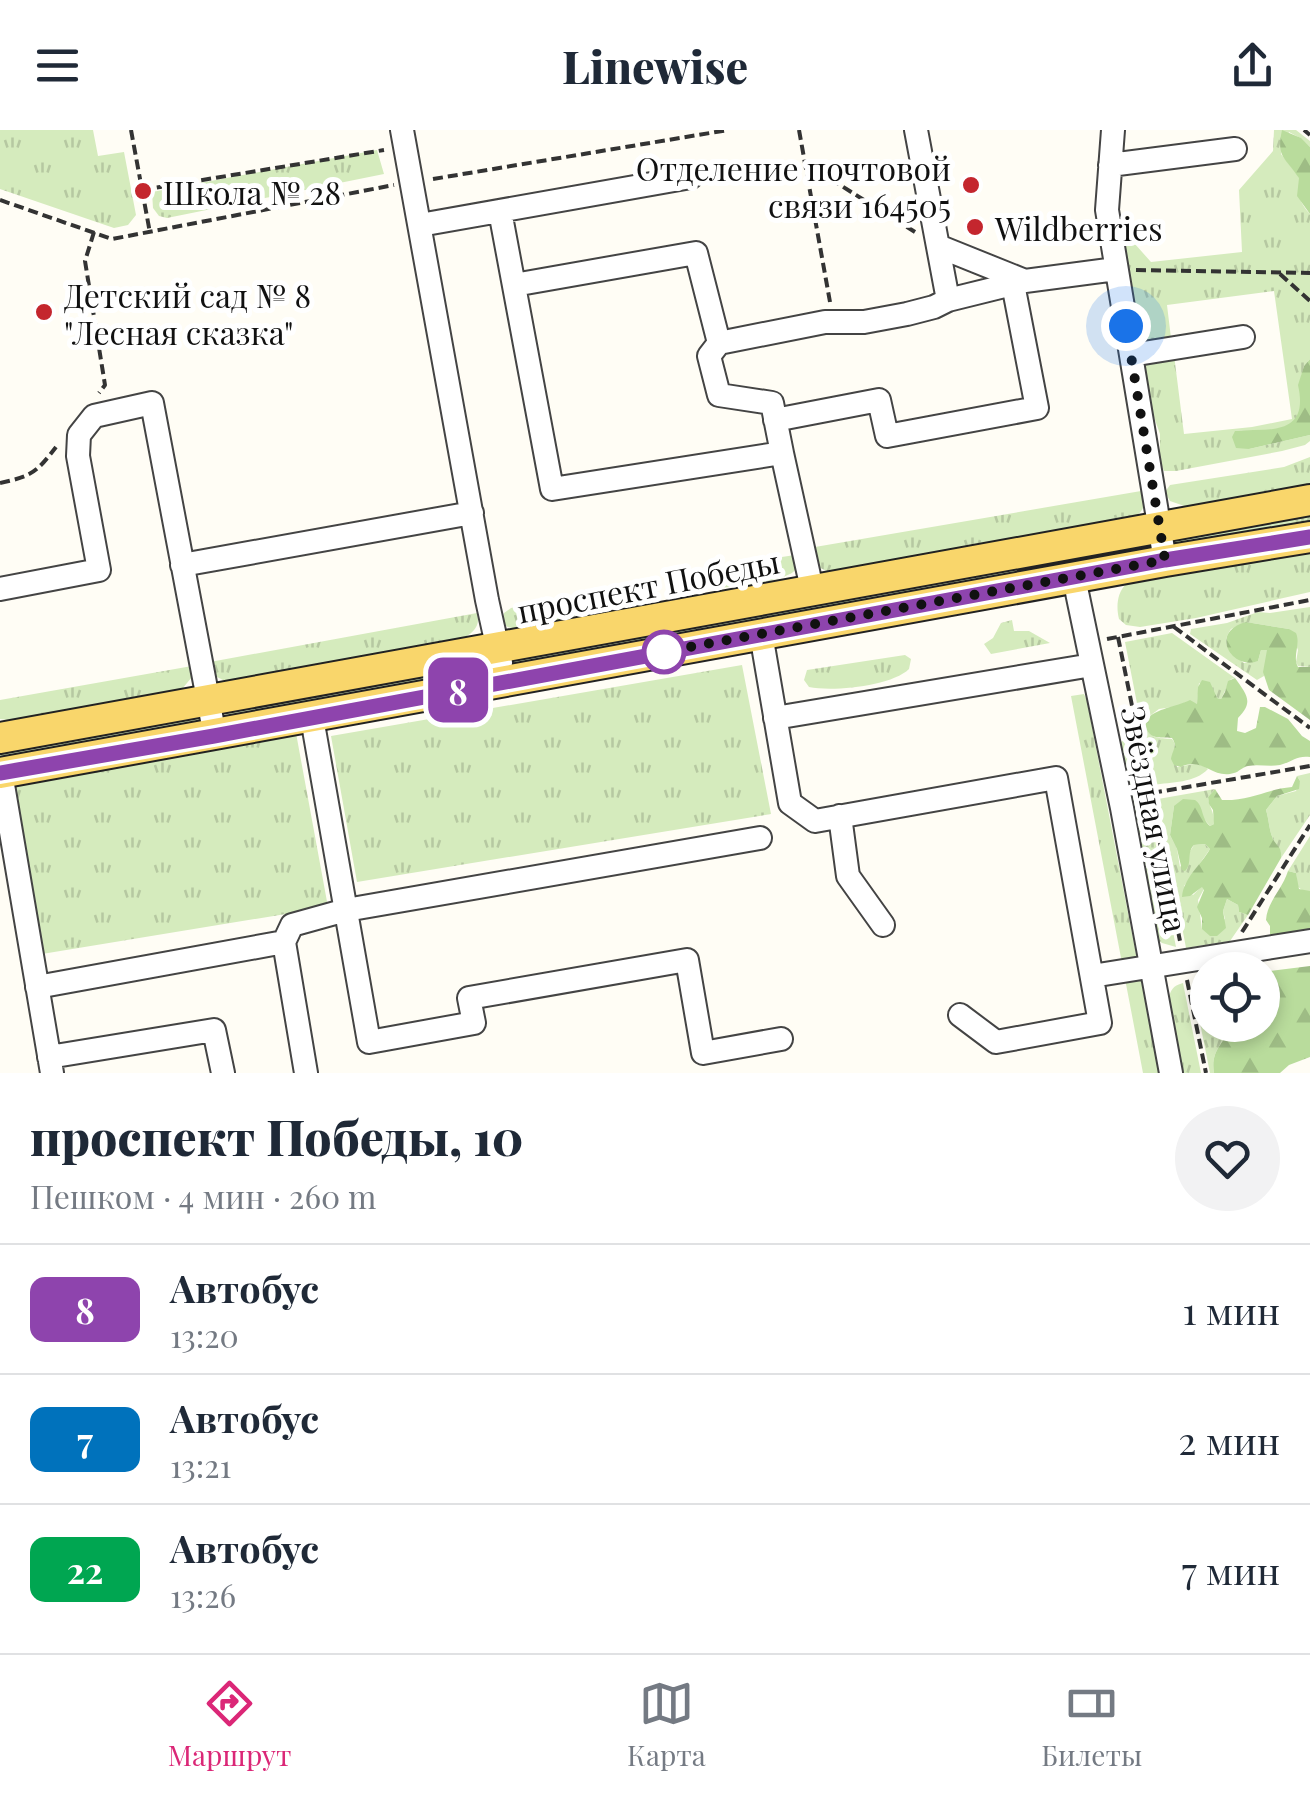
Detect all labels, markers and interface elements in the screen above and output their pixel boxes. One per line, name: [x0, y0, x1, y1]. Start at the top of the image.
text: Linewise: [562, 35, 748, 95]
icon: menu: [30, 38, 85, 93]
icon: share: [1225, 38, 1280, 93]
place label: Отделение почтовой связи 164505: [636, 146, 951, 226]
place label: Школа № 28: [163, 170, 341, 213]
marker: Отделение почтовой связи 164505: [960, 174, 982, 196]
marker: Школа № 28: [132, 180, 154, 202]
place label: Wildberries: [994, 206, 1163, 249]
marker: Wildberries: [964, 216, 986, 238]
place label: Детский сад № 8 "Лесная сказка": [64, 273, 311, 353]
marker: Детский сад № 8 "Лесная сказка": [33, 301, 55, 323]
your location: [1101, 301, 1151, 351]
street label: проспект Победы: [513, 538, 783, 632]
unlabelled marker: [643, 631, 685, 673]
line badge: 8: [426, 658, 490, 722]
text: 8: [448, 667, 468, 714]
street label: Звёздная улица: [1113, 702, 1199, 936]
map controls: [1190, 952, 1280, 1042]
button: locate: [1190, 952, 1280, 1042]
text: проспект Победы, 10: [30, 1104, 523, 1168]
button: heart: [1175, 1106, 1280, 1211]
text: Пешком · 4 мин · 260 m: [30, 1174, 377, 1217]
text: Автобус: [170, 1262, 319, 1313]
text: 1 мин: [1182, 1284, 1280, 1335]
text: 8: [75, 1286, 95, 1333]
text: 13:20: [170, 1313, 239, 1356]
text: Автобус: [170, 1392, 319, 1443]
text: 2 мин: [1178, 1414, 1280, 1465]
text: 7: [77, 1416, 93, 1463]
text: 13:21: [170, 1443, 231, 1486]
text: Автобус: [170, 1522, 319, 1573]
text: 7 мин: [1182, 1544, 1280, 1595]
text: 22: [67, 1546, 103, 1593]
text: 13:26: [170, 1573, 236, 1616]
tab: Маршрут: [168, 1676, 291, 1773]
tab: Карта: [627, 1676, 706, 1773]
tab: Билеты: [1041, 1676, 1142, 1773]

